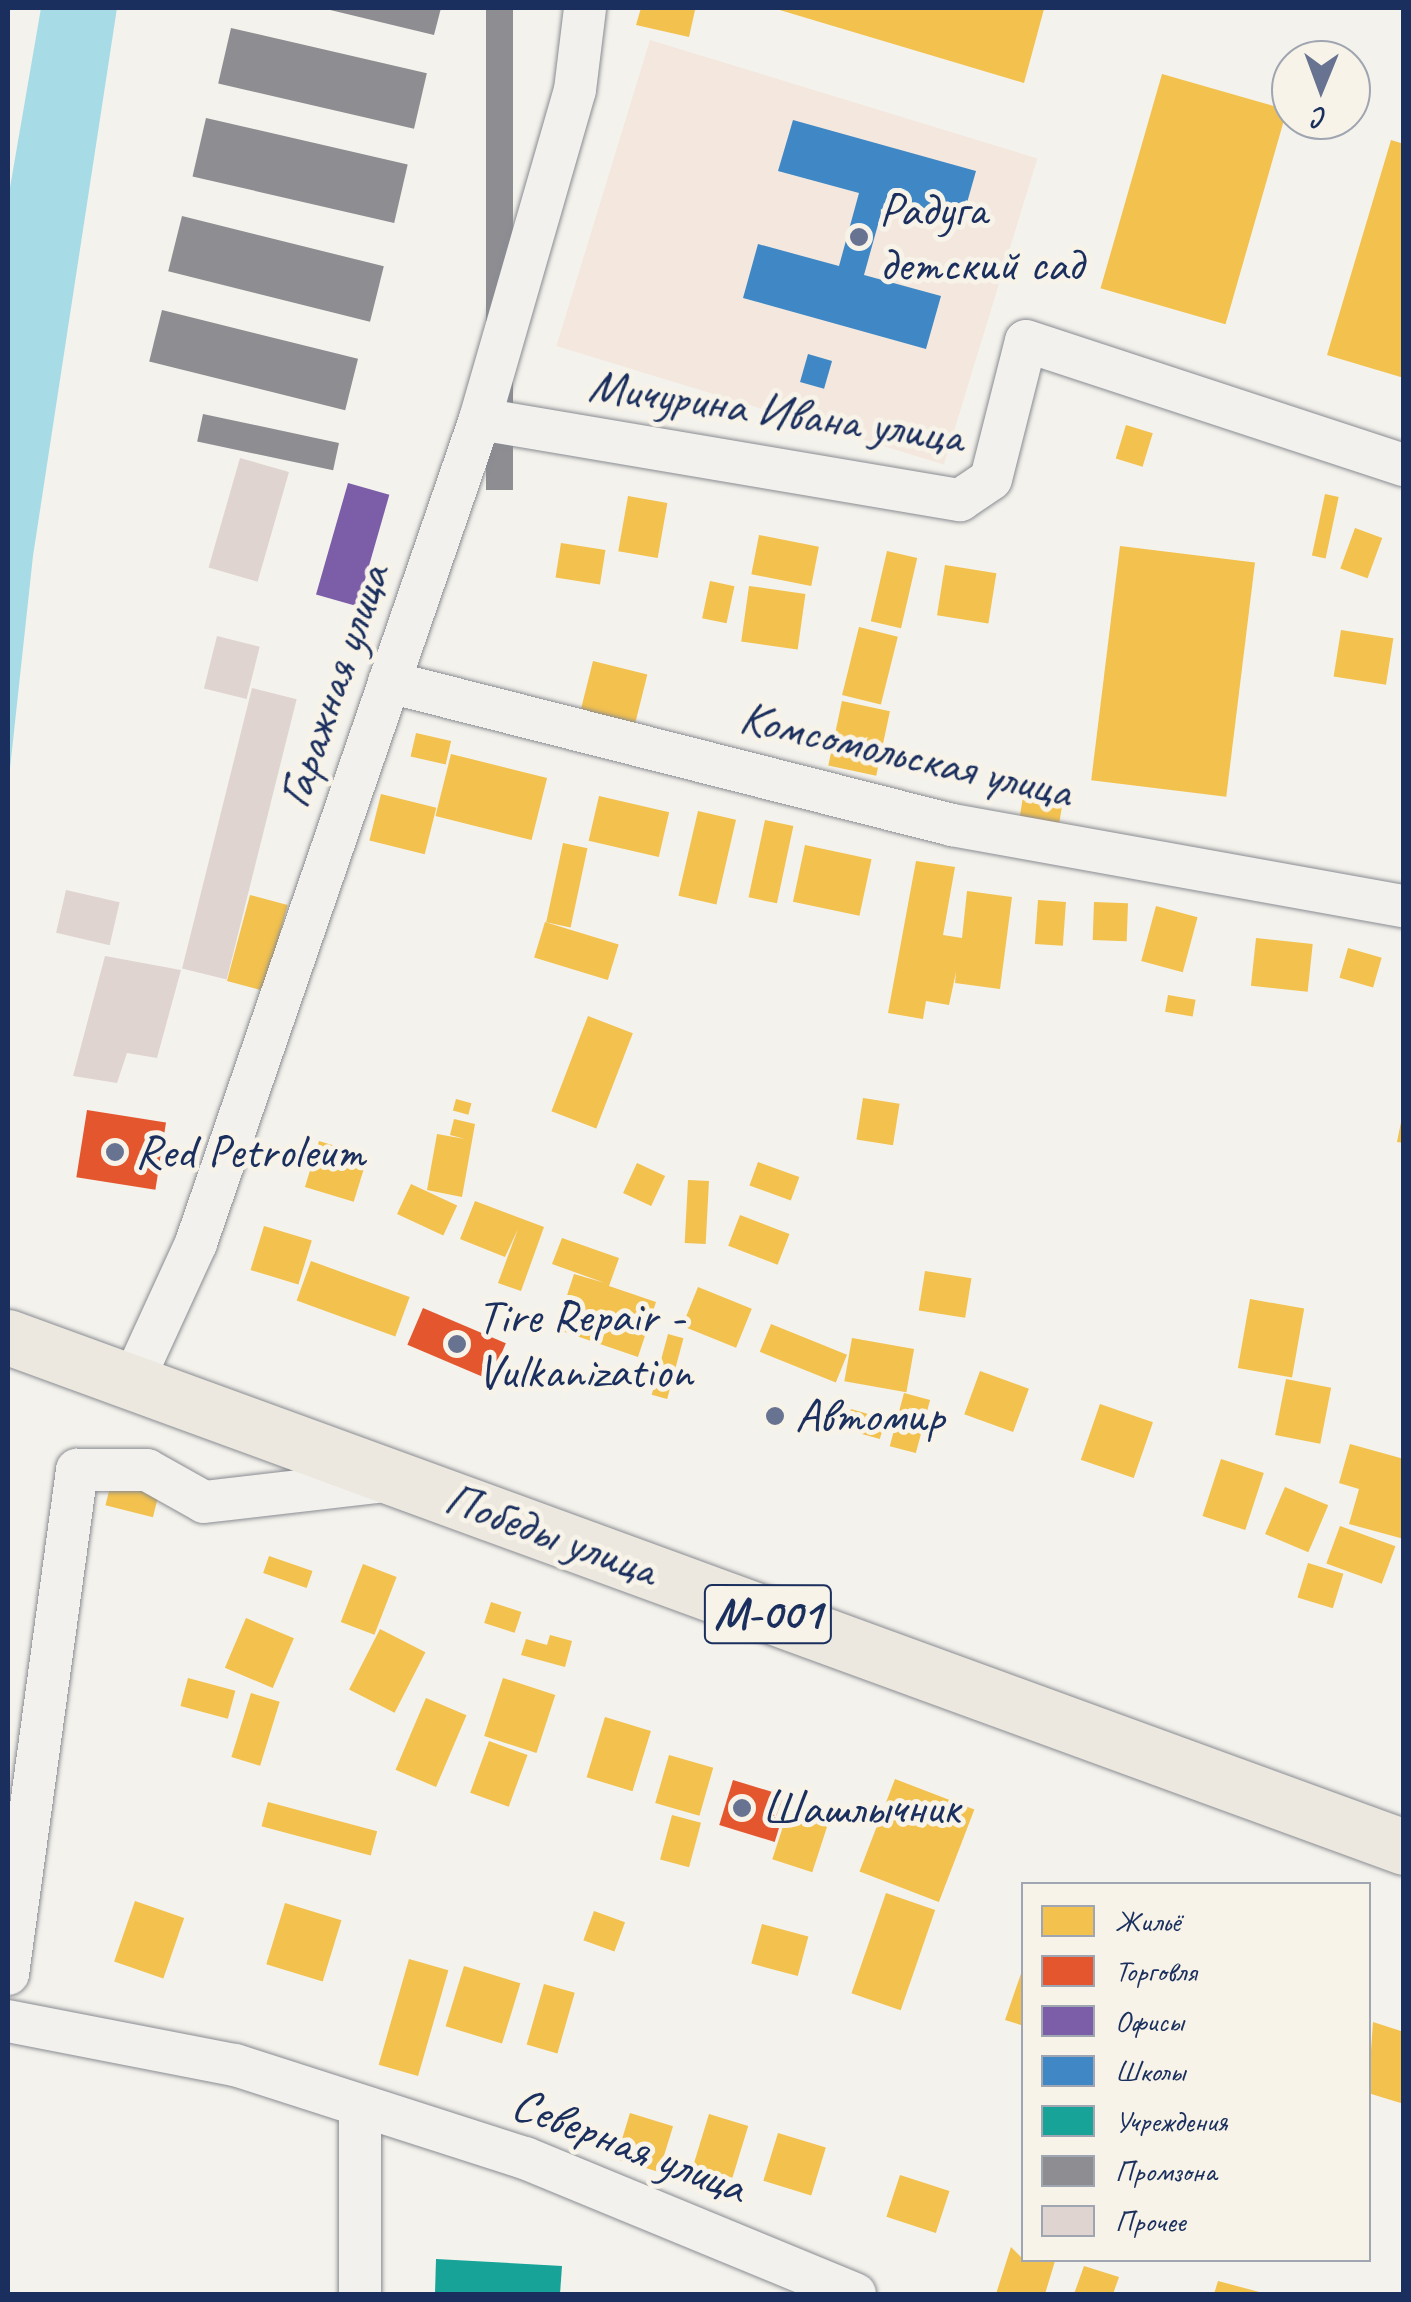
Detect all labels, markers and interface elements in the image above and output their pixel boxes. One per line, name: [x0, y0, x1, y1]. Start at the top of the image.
north arrow: [1271, 40, 1371, 140]
text: С: [1313, 101, 1328, 136]
place label: Радуга детский сад: [879, 180, 1083, 293]
marker: Радуга детский сад: [848, 226, 870, 248]
street label: Мичурина Ивана улица: [585, 356, 967, 466]
street label: Гаражная улица: [264, 556, 402, 816]
street label: Комсомольская улица: [732, 687, 1080, 821]
place label: Red Petroleum: [135, 1123, 362, 1181]
marker: Red Petroleum: [104, 1141, 126, 1163]
place label: Tire Repair - Vulkanization: [477, 1287, 692, 1400]
marker: Tire Repair - Vulkanization: [446, 1333, 468, 1355]
place label: Автомир: [795, 1387, 944, 1445]
marker: Автомир: [764, 1405, 786, 1427]
street label: Победы улица: [437, 1469, 665, 1599]
road number: М-001: [703, 1574, 833, 1654]
place label: Шашлычник: [762, 1779, 960, 1837]
marker: Шашлычник: [731, 1797, 753, 1819]
legend: [1021, 1882, 1371, 2262]
text: Жильё: [1115, 1902, 1180, 1940]
text: Торговля: [1115, 1952, 1196, 1990]
text: Офисы: [1115, 2002, 1184, 2040]
text: Школы: [1115, 2052, 1185, 2090]
street label: Северная улица: [503, 2074, 755, 2216]
text: Учреждения: [1115, 2102, 1227, 2140]
text: Промзона: [1115, 2152, 1216, 2190]
text: Прочее: [1115, 2202, 1186, 2240]

